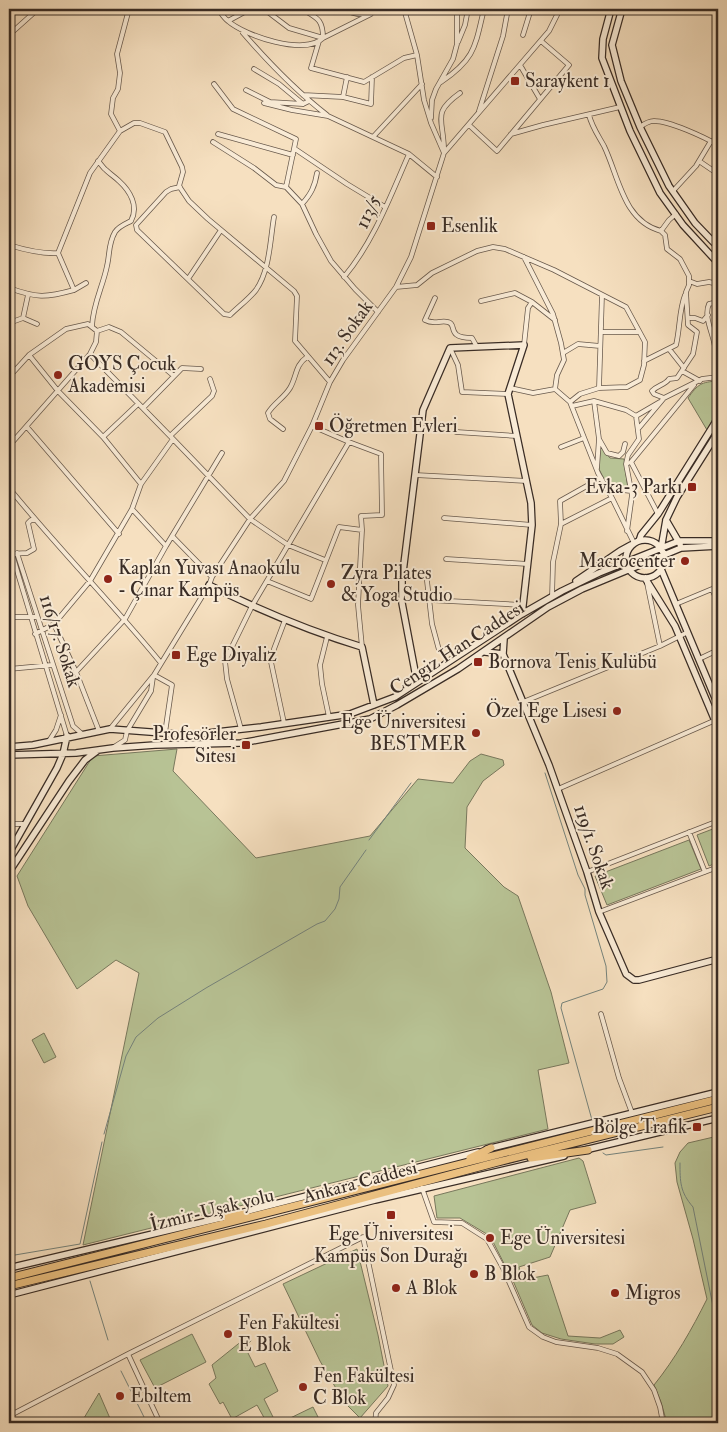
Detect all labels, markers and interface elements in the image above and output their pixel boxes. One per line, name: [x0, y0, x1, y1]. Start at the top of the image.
place label: Saraykent 1: [525, 69, 610, 93]
marker: Saraykent 1: [509, 75, 521, 87]
street label: 113/5: [350, 191, 386, 233]
place label: Esenlik: [441, 214, 498, 238]
marker: Esenlik: [425, 220, 437, 232]
street label: 113. Sokak: [316, 296, 378, 370]
place label: GOYS Çocuk Akademisi: [67, 352, 176, 398]
marker: GOYS Çocuk Akademisi: [52, 369, 64, 381]
place label: Öğretmen Evleri: [329, 413, 458, 438]
marker: Öğretmen Evleri: [313, 420, 325, 432]
place label: Evka-3 Parkı: [585, 475, 682, 499]
marker: Evka-3 Parkı: [686, 481, 698, 493]
place label: Macrocenter: [579, 549, 675, 573]
marker: Macrocenter: [679, 555, 691, 567]
place label: Kaplan Yuvası Anaokulu - Çınar Kampüs: [118, 556, 300, 603]
place label: Zyra Pilates & Yoga Studio: [341, 561, 452, 607]
marker: Kaplan Yuvası Anaokulu - Çınar Kampüs: [102, 573, 114, 585]
marker: Zyra Pilates & Yoga Studio: [325, 578, 337, 590]
street label: 116/17. Sokak: [34, 592, 86, 690]
street label: Cengiz Han Caddesi: [385, 595, 529, 701]
place label: Ege Diyaliz: [186, 643, 277, 667]
marker: Ege Diyaliz: [170, 649, 182, 661]
place label: Bornova Tenis Kulübü: [488, 650, 657, 674]
marker: Bornova Tenis Kulübü: [472, 656, 484, 668]
place label: Özel Ege Lisesi: [486, 698, 607, 723]
marker: Özel Ege Lisesi: [611, 705, 623, 717]
place label: Ege Üniversitesi BESTMER: [341, 710, 466, 756]
place label: Profesörler Sitesi: [152, 722, 236, 768]
marker: Ege Üniversitesi BESTMER: [470, 727, 482, 739]
marker: Profesörler Sitesi: [240, 739, 252, 751]
street label: 119/1. Sokak: [568, 801, 620, 893]
place label: Bölge Trafik: [593, 1115, 687, 1139]
marker: Bölge Trafik: [691, 1121, 703, 1133]
street label: Ankara Caddesi: [299, 1155, 420, 1209]
street label: İzmir-Uşak yolu: [147, 1182, 277, 1237]
marker: Ege Üniversitesi Kampüs Son Durağı: [385, 1209, 397, 1221]
place label: Ege Üniversitesi Kampüs Son Durağı: [314, 1222, 468, 1269]
place label: Ege Üniversitesi: [500, 1226, 625, 1250]
marker: Ege Üniversitesi: [484, 1232, 496, 1244]
place label: B Blok: [484, 1262, 536, 1286]
marker: B Blok: [468, 1268, 480, 1280]
place label: A Blok: [405, 1276, 457, 1300]
place label: Migros: [625, 1281, 680, 1305]
marker: A Blok: [390, 1282, 402, 1294]
marker: Migros: [609, 1287, 621, 1299]
place label: Fen Fakültesi E Blok: [238, 1311, 340, 1357]
marker: Fen Fakültesi E Blok: [222, 1328, 234, 1340]
place label: Fen Fakültesi C Blok: [313, 1364, 415, 1410]
marker: Fen Fakültesi C Blok: [297, 1381, 309, 1393]
place label: Ebiltem: [130, 1384, 192, 1408]
marker: Ebiltem: [114, 1390, 126, 1402]

